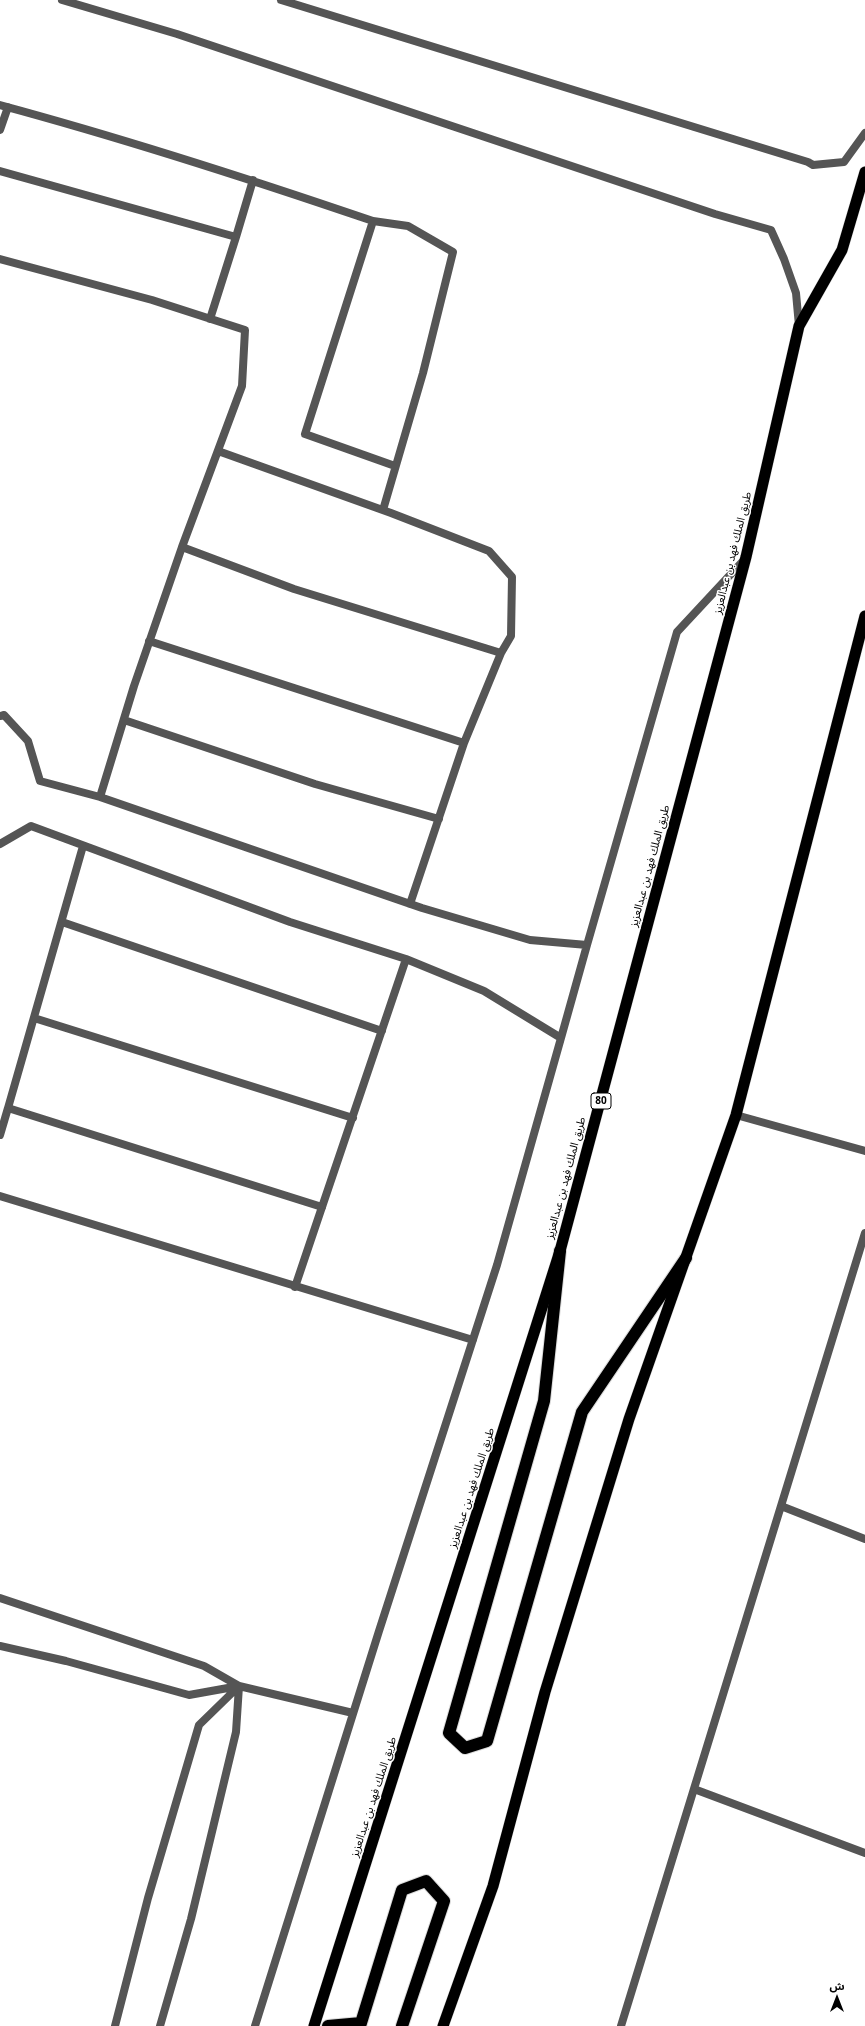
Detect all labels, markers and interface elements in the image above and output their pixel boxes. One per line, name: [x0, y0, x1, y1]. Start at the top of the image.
street label: طريق الملك فهد بن عبدالعزيز: [711, 490, 755, 616]
street label: طريق الملك فهد بن عبدالعزيز: [627, 804, 673, 928]
road number: 80: [591, 1093, 611, 1109]
street label: طريق الملك فهد بن عبدالعزيز: [543, 1116, 589, 1240]
street label: طريق الملك فهد بن عبدالعزيز: [446, 1426, 498, 1550]
street label: طريق الملك فهد بن عبدالعزيز: [348, 1735, 400, 1859]
north arrow: [817, 1978, 857, 2018]
text: ش: [829, 1978, 845, 1993]

